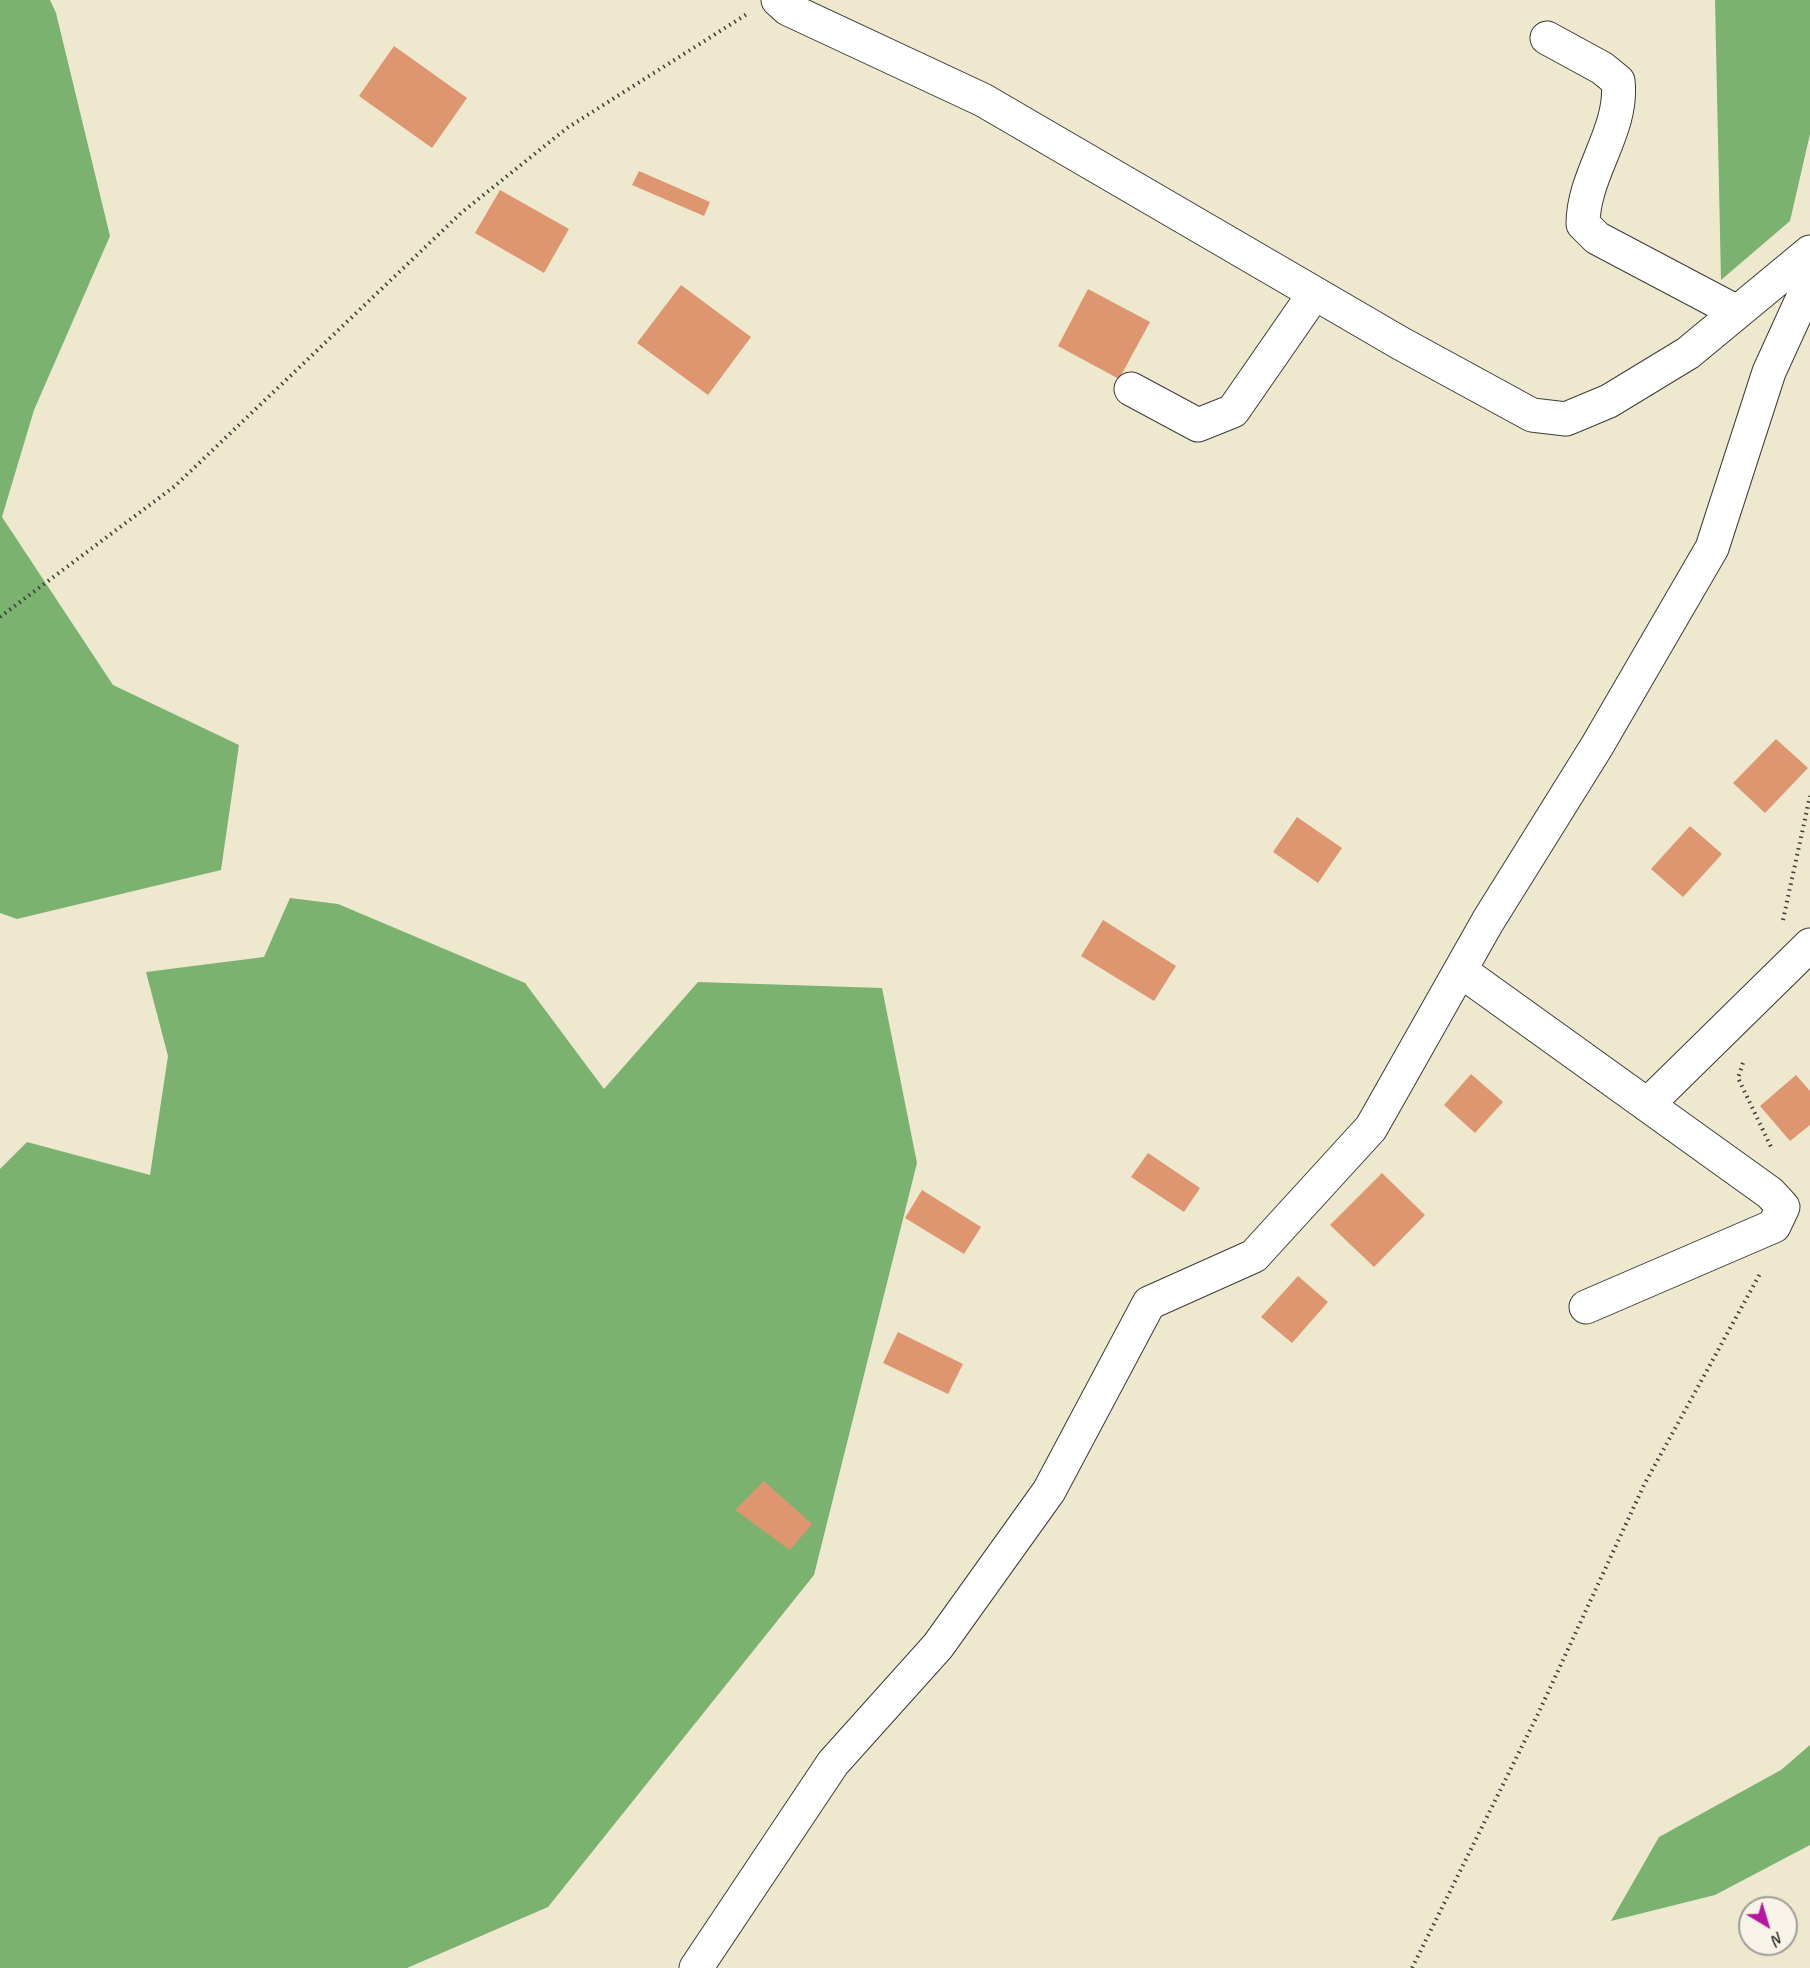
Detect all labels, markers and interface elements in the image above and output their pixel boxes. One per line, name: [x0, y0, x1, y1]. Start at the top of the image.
north arrow: [1738, 1896, 1798, 1956]
text: N: [1768, 1928, 1788, 1950]

